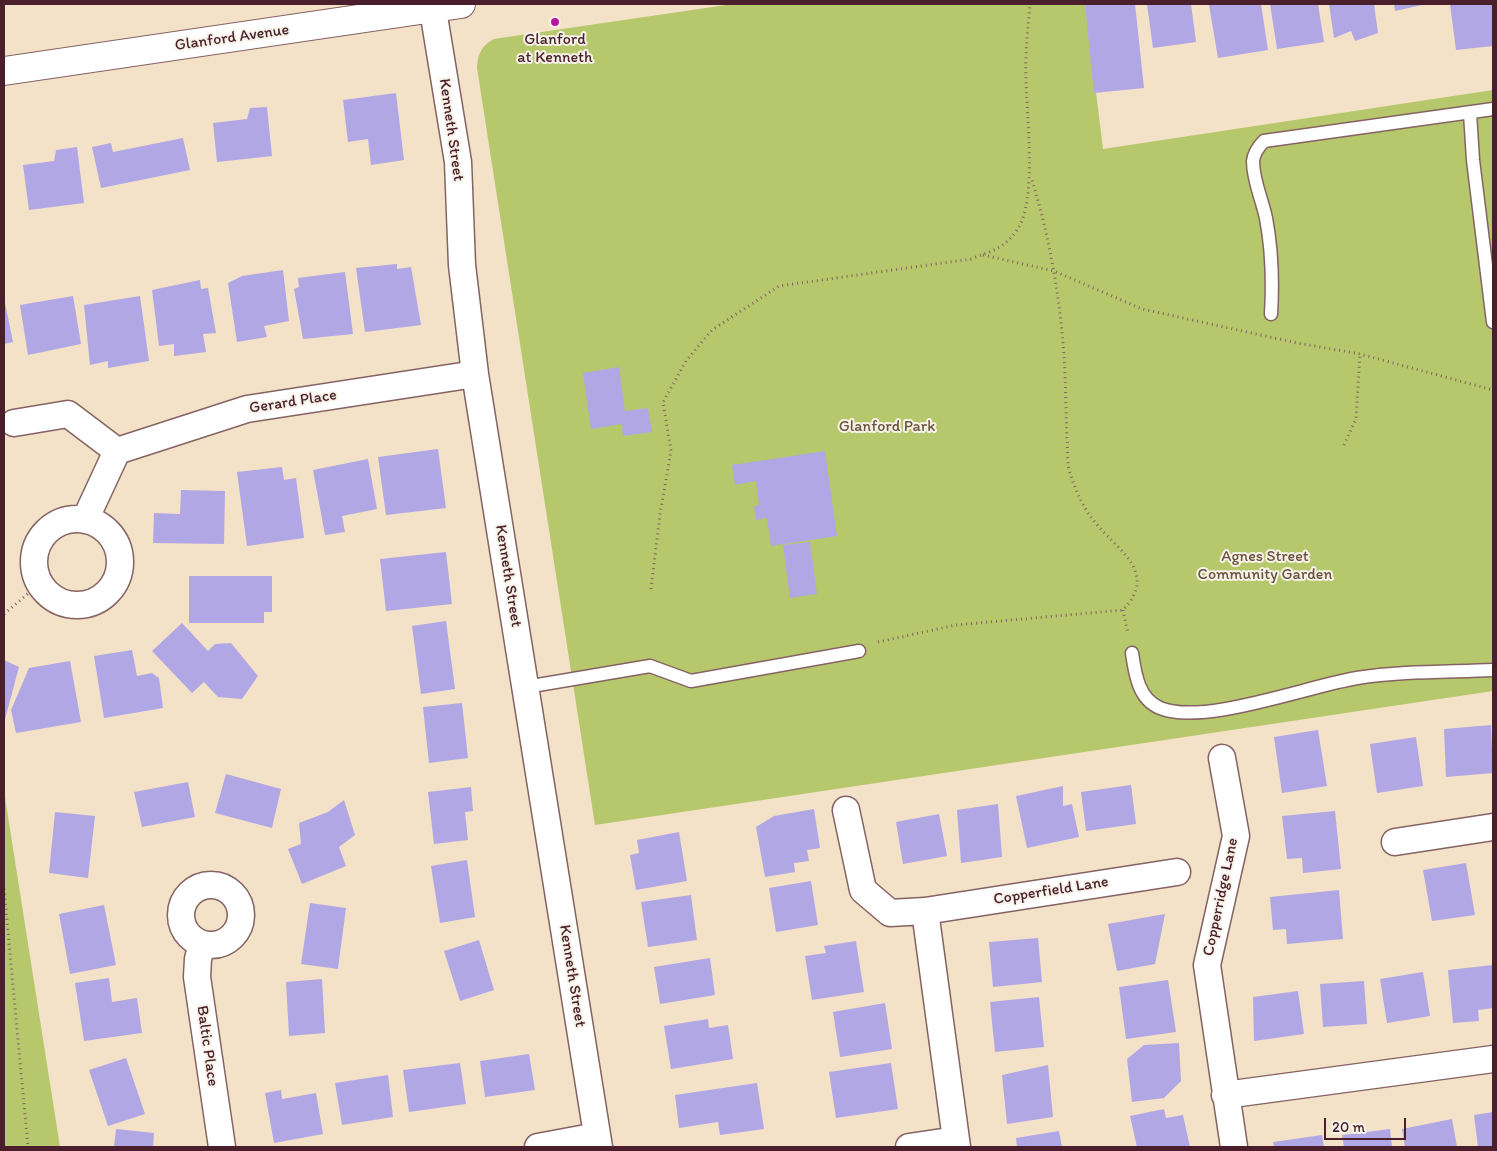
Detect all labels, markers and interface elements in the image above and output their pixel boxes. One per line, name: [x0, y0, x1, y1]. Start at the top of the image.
marker: Glanford at Kenneth: [549, 16, 561, 28]
street label: Glanford Avenue: [174, 20, 290, 56]
place label: Glanford at Kenneth: [517, 30, 593, 68]
street label: Kenneth Street: [434, 77, 468, 183]
street label: Gerard Place: [248, 386, 338, 418]
park label: Glanford Park: [839, 417, 935, 437]
street label: Kenneth Street: [490, 523, 526, 629]
park label: Agnes Street Community Garden: [1198, 547, 1332, 585]
street label: Copperridge Lane: [1199, 836, 1243, 958]
street label: Copperfield Lane: [992, 872, 1110, 910]
street label: Kenneth Street: [554, 923, 590, 1029]
street label: Baltic Place: [192, 1004, 222, 1088]
scale bar: [1327, 1108, 1410, 1140]
text: 20 m: [1332, 1118, 1365, 1136]

